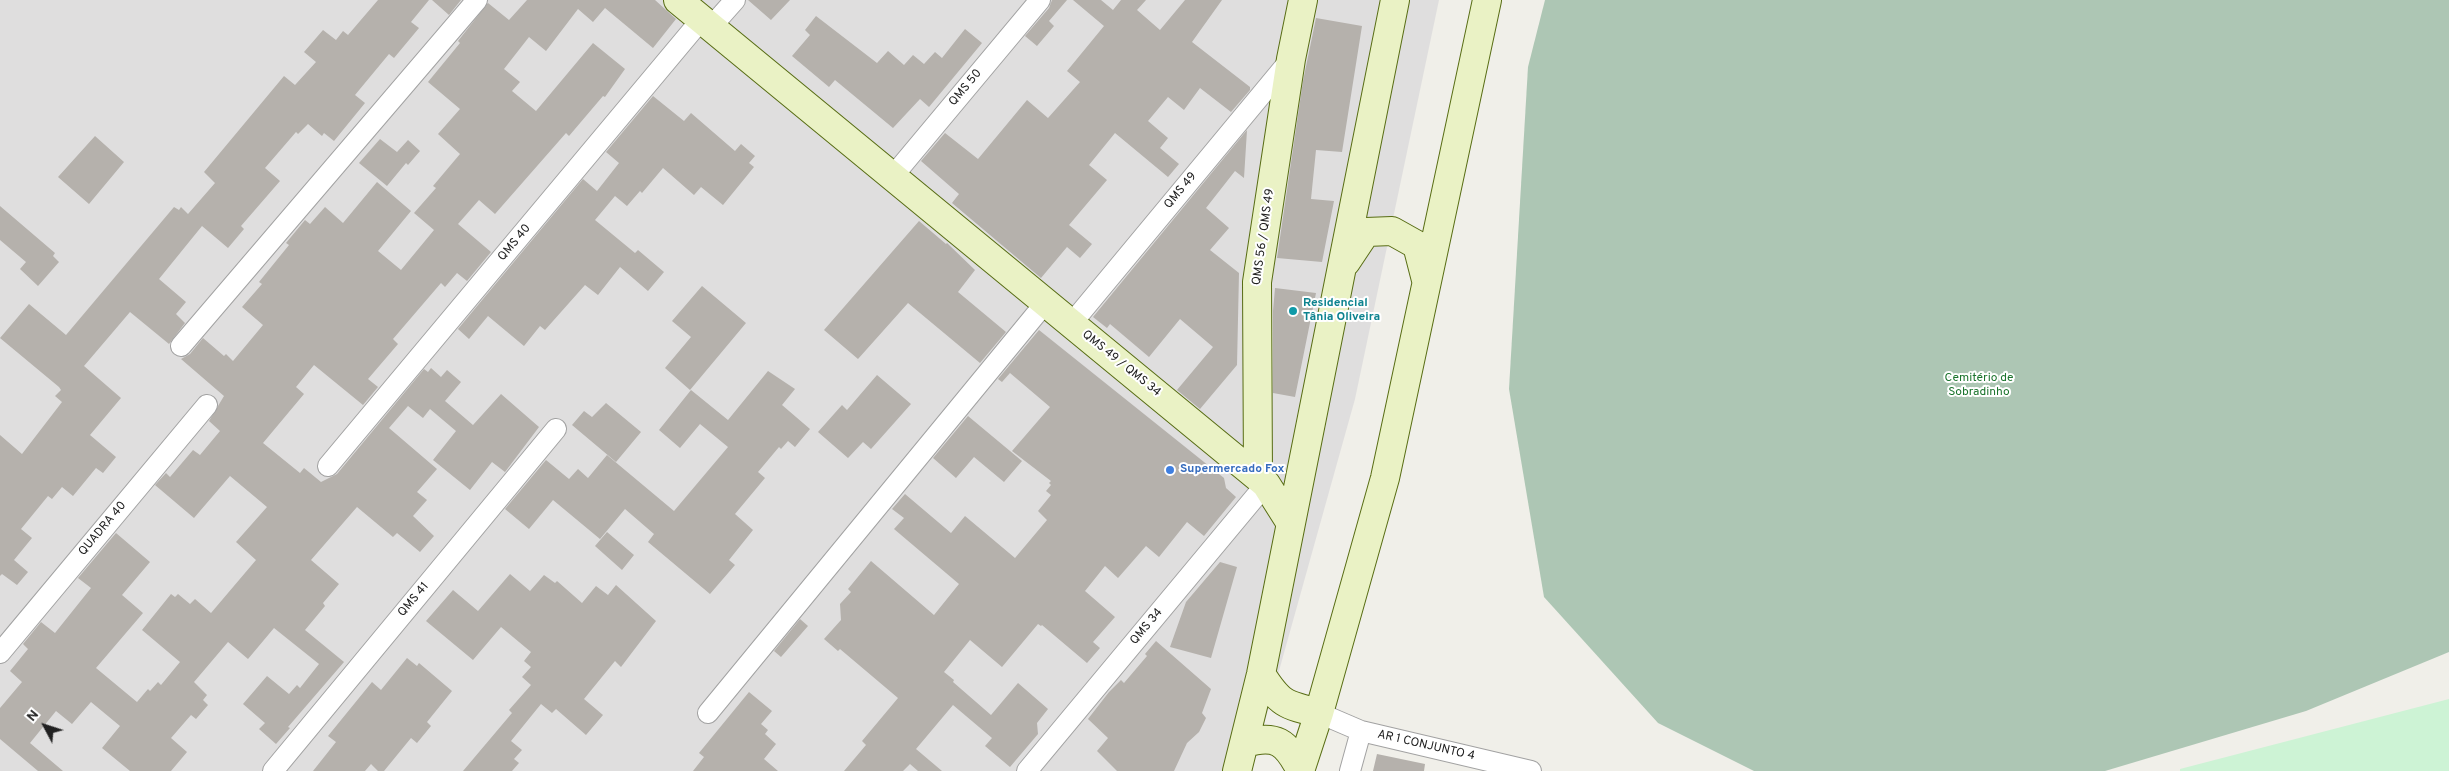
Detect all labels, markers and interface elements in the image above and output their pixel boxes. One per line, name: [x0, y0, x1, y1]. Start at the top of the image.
street label: QMS 50: [947, 67, 985, 109]
street label: QMS 49: [1162, 170, 1200, 212]
street label: QMS 56 / QMS 49: [1250, 188, 1278, 286]
street label: QMS 40: [495, 222, 535, 264]
place label: Residencial Tânia Oliveira: [1303, 297, 1380, 325]
marker: Residencial Tânia Oliveira: [1287, 305, 1299, 317]
street label: QMS 49 / QMS 34: [1079, 328, 1163, 400]
park label: Cemitério de Sobradinho: [1945, 372, 2013, 400]
place label: Supermercado Fox: [1180, 463, 1284, 477]
marker: Supermercado Fox: [1164, 464, 1176, 476]
street label: QUADRA 40: [76, 499, 130, 559]
street label: QMS 41: [396, 580, 432, 620]
street label: QMS 34: [1128, 606, 1166, 648]
north arrow: [20, 701, 70, 751]
text: N: [23, 707, 43, 725]
street label: AR 1 CONJUNTO 4: [1376, 728, 1476, 764]

